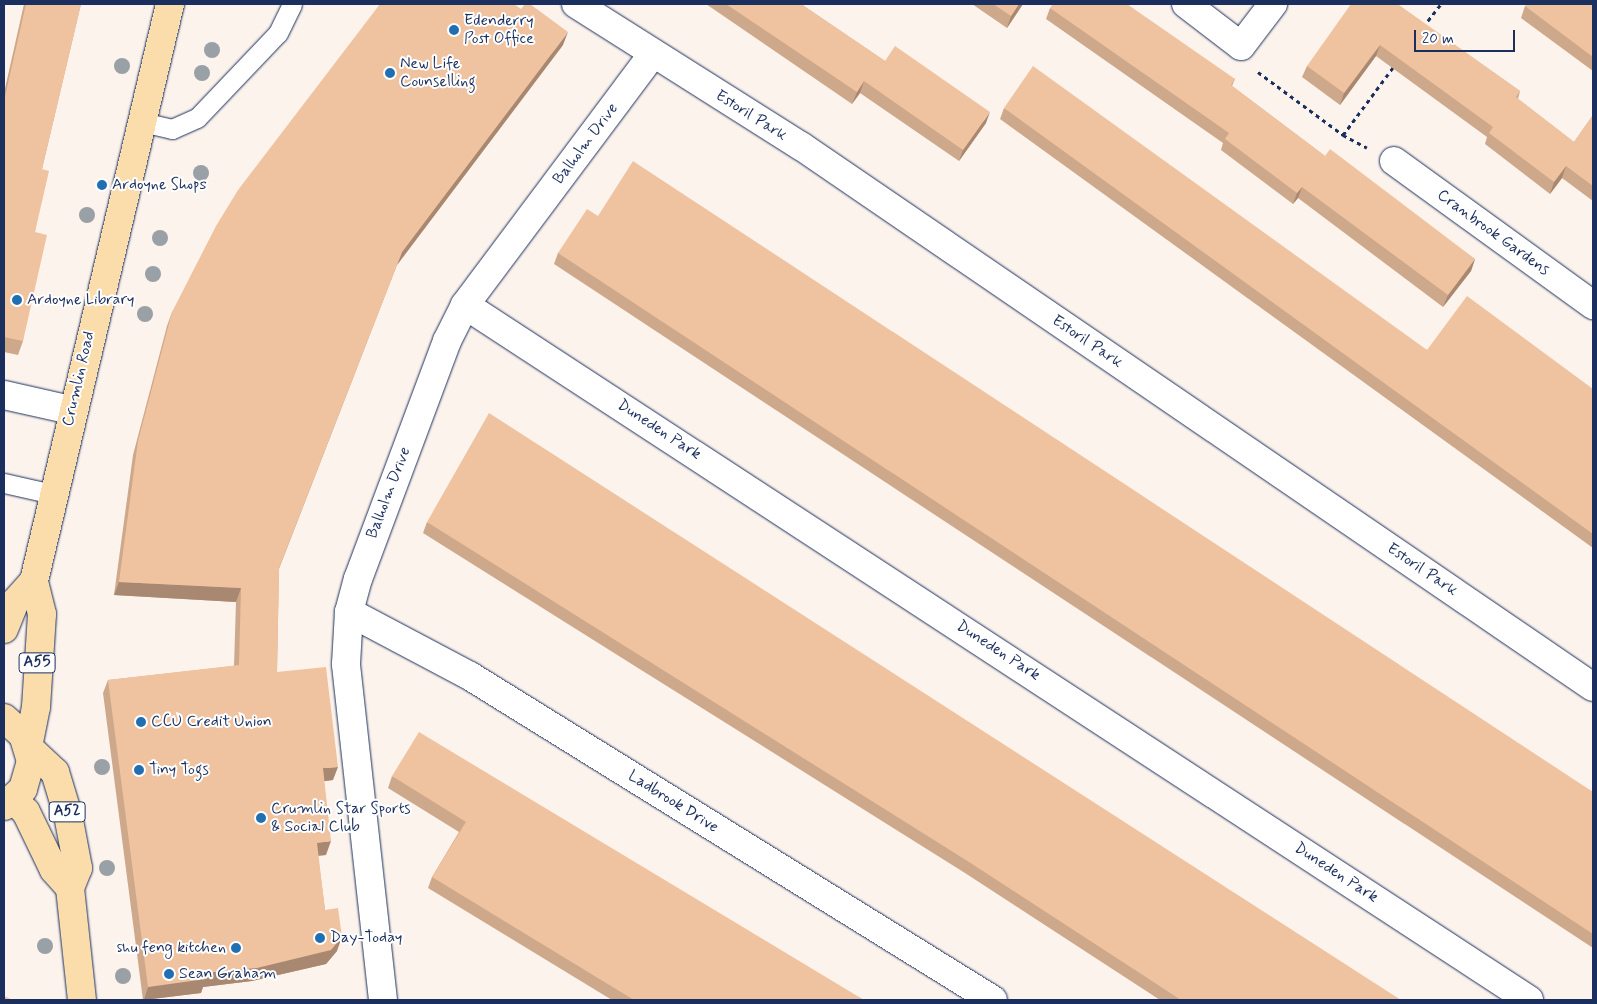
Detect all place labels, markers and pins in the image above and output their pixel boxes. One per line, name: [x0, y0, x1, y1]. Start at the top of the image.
place label: Edenderry Post Office: [464, 11, 534, 49]
marker: Edenderry Post Office: [448, 24, 460, 36]
place label: New Life Counselling: [400, 54, 476, 92]
marker: New Life Counselling: [384, 67, 396, 79]
place label: Ardoyne Shops: [112, 175, 207, 195]
marker: Ardoyne Shops: [96, 179, 108, 191]
place label: Ardoyne Library: [27, 290, 138, 310]
marker: Ardoyne Library: [11, 294, 23, 306]
place label: CCU Credit Union: [151, 712, 274, 732]
marker: CCU Credit Union: [135, 716, 147, 728]
place label: Tiny Togs: [149, 760, 209, 780]
marker: Tiny Togs: [133, 764, 145, 776]
place label: Crumlin Star Sports & Social Club: [271, 799, 416, 837]
marker: Crumlin Star Sports & Social Club: [255, 812, 267, 824]
place label: Day-Today: [330, 928, 402, 948]
marker: Day-Today: [314, 932, 326, 944]
place label: shu feng kitchen: [117, 938, 226, 958]
marker: shu feng kitchen: [230, 942, 242, 954]
place label: Sean Graham: [179, 964, 270, 984]
marker: Sean Graham: [163, 968, 175, 980]

